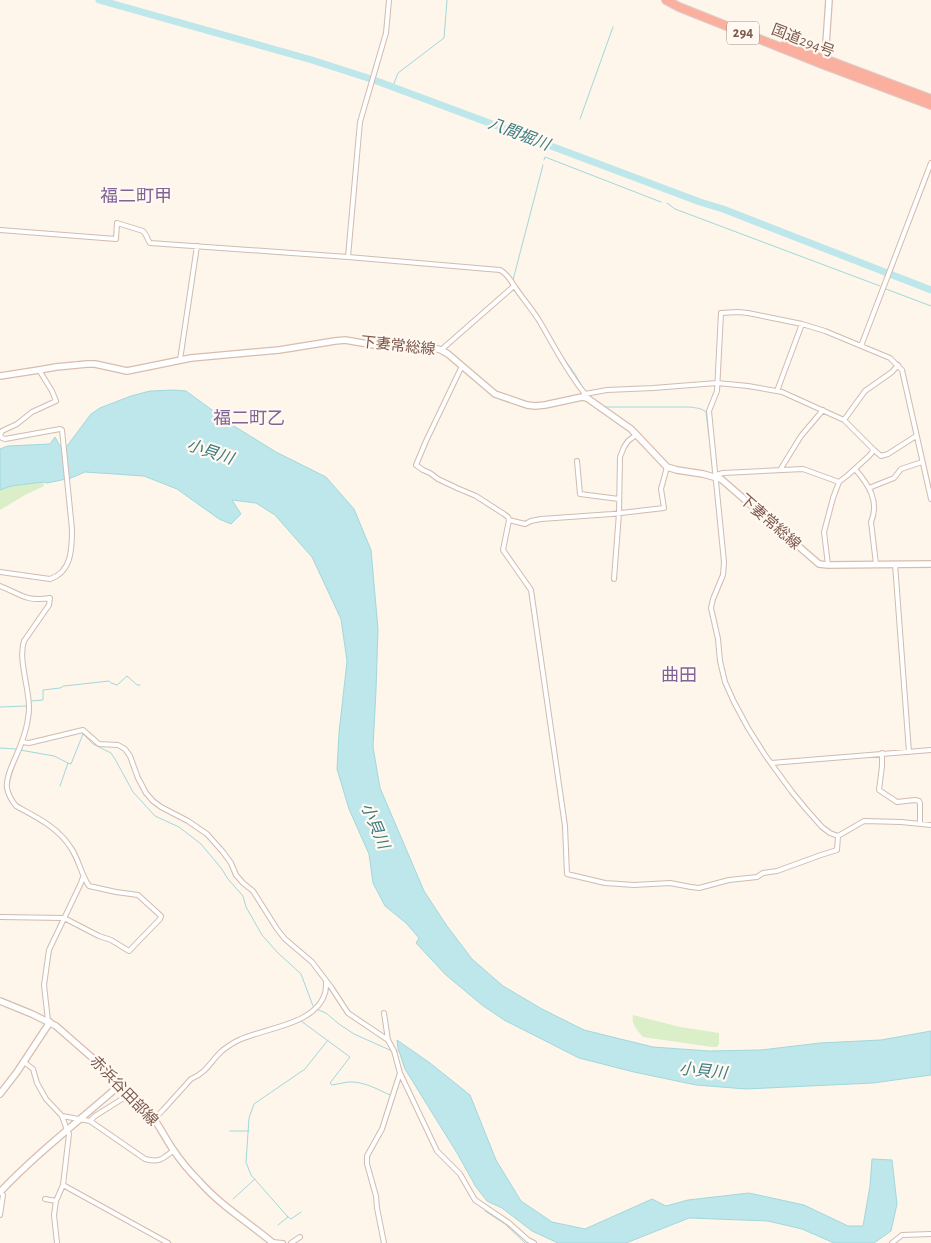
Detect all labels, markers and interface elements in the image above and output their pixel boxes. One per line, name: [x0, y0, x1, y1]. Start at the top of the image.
street label: 国道294号: [769, 21, 837, 60]
road number: 294: [727, 22, 759, 44]
water label: 八間堀川: [486, 114, 554, 154]
district label: 福二町甲: [100, 187, 172, 206]
street label: 下妻常総線: [360, 334, 436, 357]
district label: 福二町乙: [213, 409, 285, 428]
water label: 小貝川: [185, 436, 238, 468]
street label: 下妻常総線: [737, 491, 804, 552]
district label: 曲田: [661, 666, 697, 685]
water label: 小貝川: [358, 800, 393, 853]
street label: 赤浜谷田部線: [87, 1053, 161, 1129]
water label: 小貝川: [678, 1060, 730, 1082]

